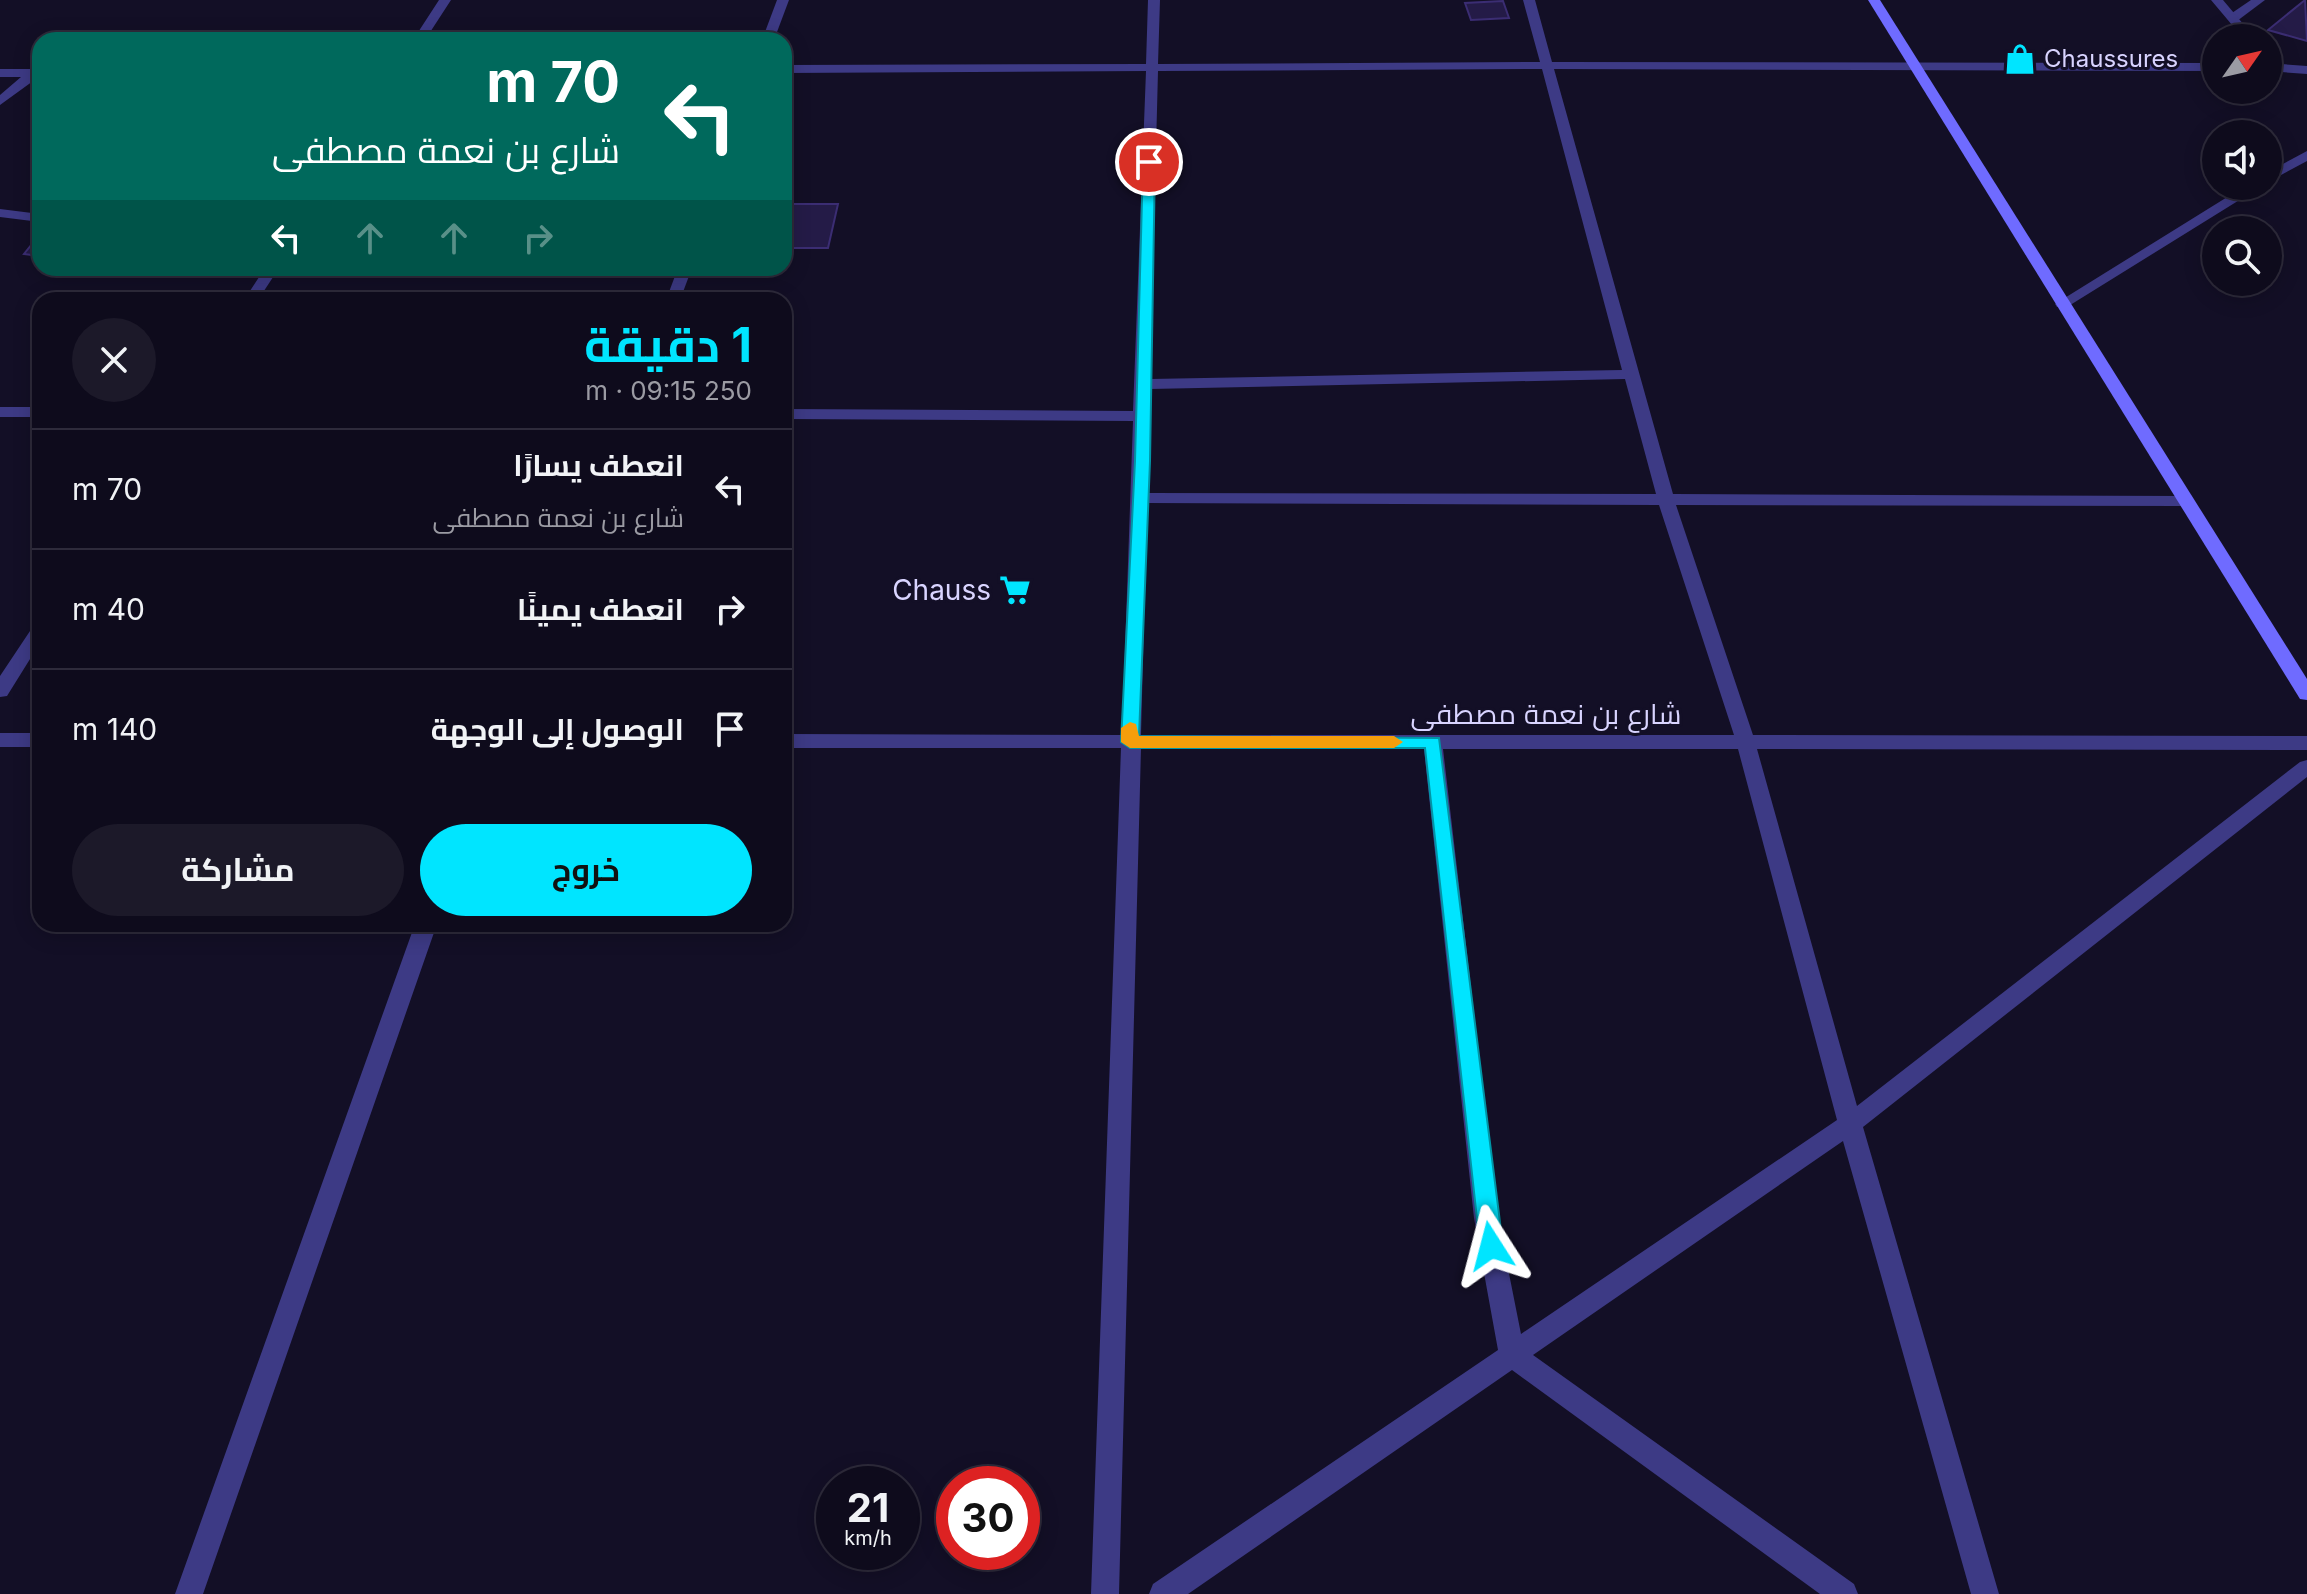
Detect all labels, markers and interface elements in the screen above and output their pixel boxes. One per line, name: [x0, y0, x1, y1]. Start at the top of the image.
north arrow: [2202, 24, 2282, 104]
map controls: [2202, 24, 2282, 296]
shop icon: Chaussures: [2003, 42, 2037, 76]
place label: Chaussures: [2044, 44, 2178, 73]
text: 70 m: [486, 48, 620, 116]
icon: left: [648, 64, 752, 168]
button: sound: [2202, 120, 2282, 200]
text: شارع بن نعمة مصطفى: [272, 128, 620, 172]
pin: [1115, 128, 1183, 196]
icon: arrive: [1127, 140, 1171, 184]
icon: left: [264, 216, 308, 260]
icon: ahead: [348, 216, 392, 260]
icon: ahead: [432, 216, 476, 260]
icon: right: [516, 216, 560, 260]
button: search: [2202, 216, 2282, 296]
text: 1 دقيقة: [584, 315, 752, 374]
button: close: [72, 318, 156, 402]
text: 250 m · 09:15: [585, 375, 752, 406]
text: انعطف يسارًا: [513, 447, 684, 483]
icon: left: [708, 467, 752, 511]
text: 70 m: [72, 471, 142, 507]
text: شارع بن نعمة مصطفى: [433, 502, 684, 533]
place label: Chauss: [892, 573, 991, 607]
supermarket icon: Chauss: [998, 573, 1032, 607]
icon: right: [708, 587, 752, 631]
text: 40 m: [72, 591, 145, 627]
text: انعطف يمينًا: [517, 591, 684, 627]
street label: شارع بن نعمة مصطفى: [1411, 697, 1681, 733]
icon: arrive: [708, 707, 752, 751]
text: 140 m: [72, 711, 157, 747]
text: الوصول إلى الوجهة: [431, 711, 684, 747]
button: مشاركة: [72, 824, 404, 916]
button: خروج: [420, 824, 752, 916]
position arrow: [1449, 1204, 1533, 1288]
speed limit sign: 30: [936, 1466, 1040, 1570]
text: 21: [847, 1483, 889, 1532]
text: km/h: [844, 1526, 892, 1550]

